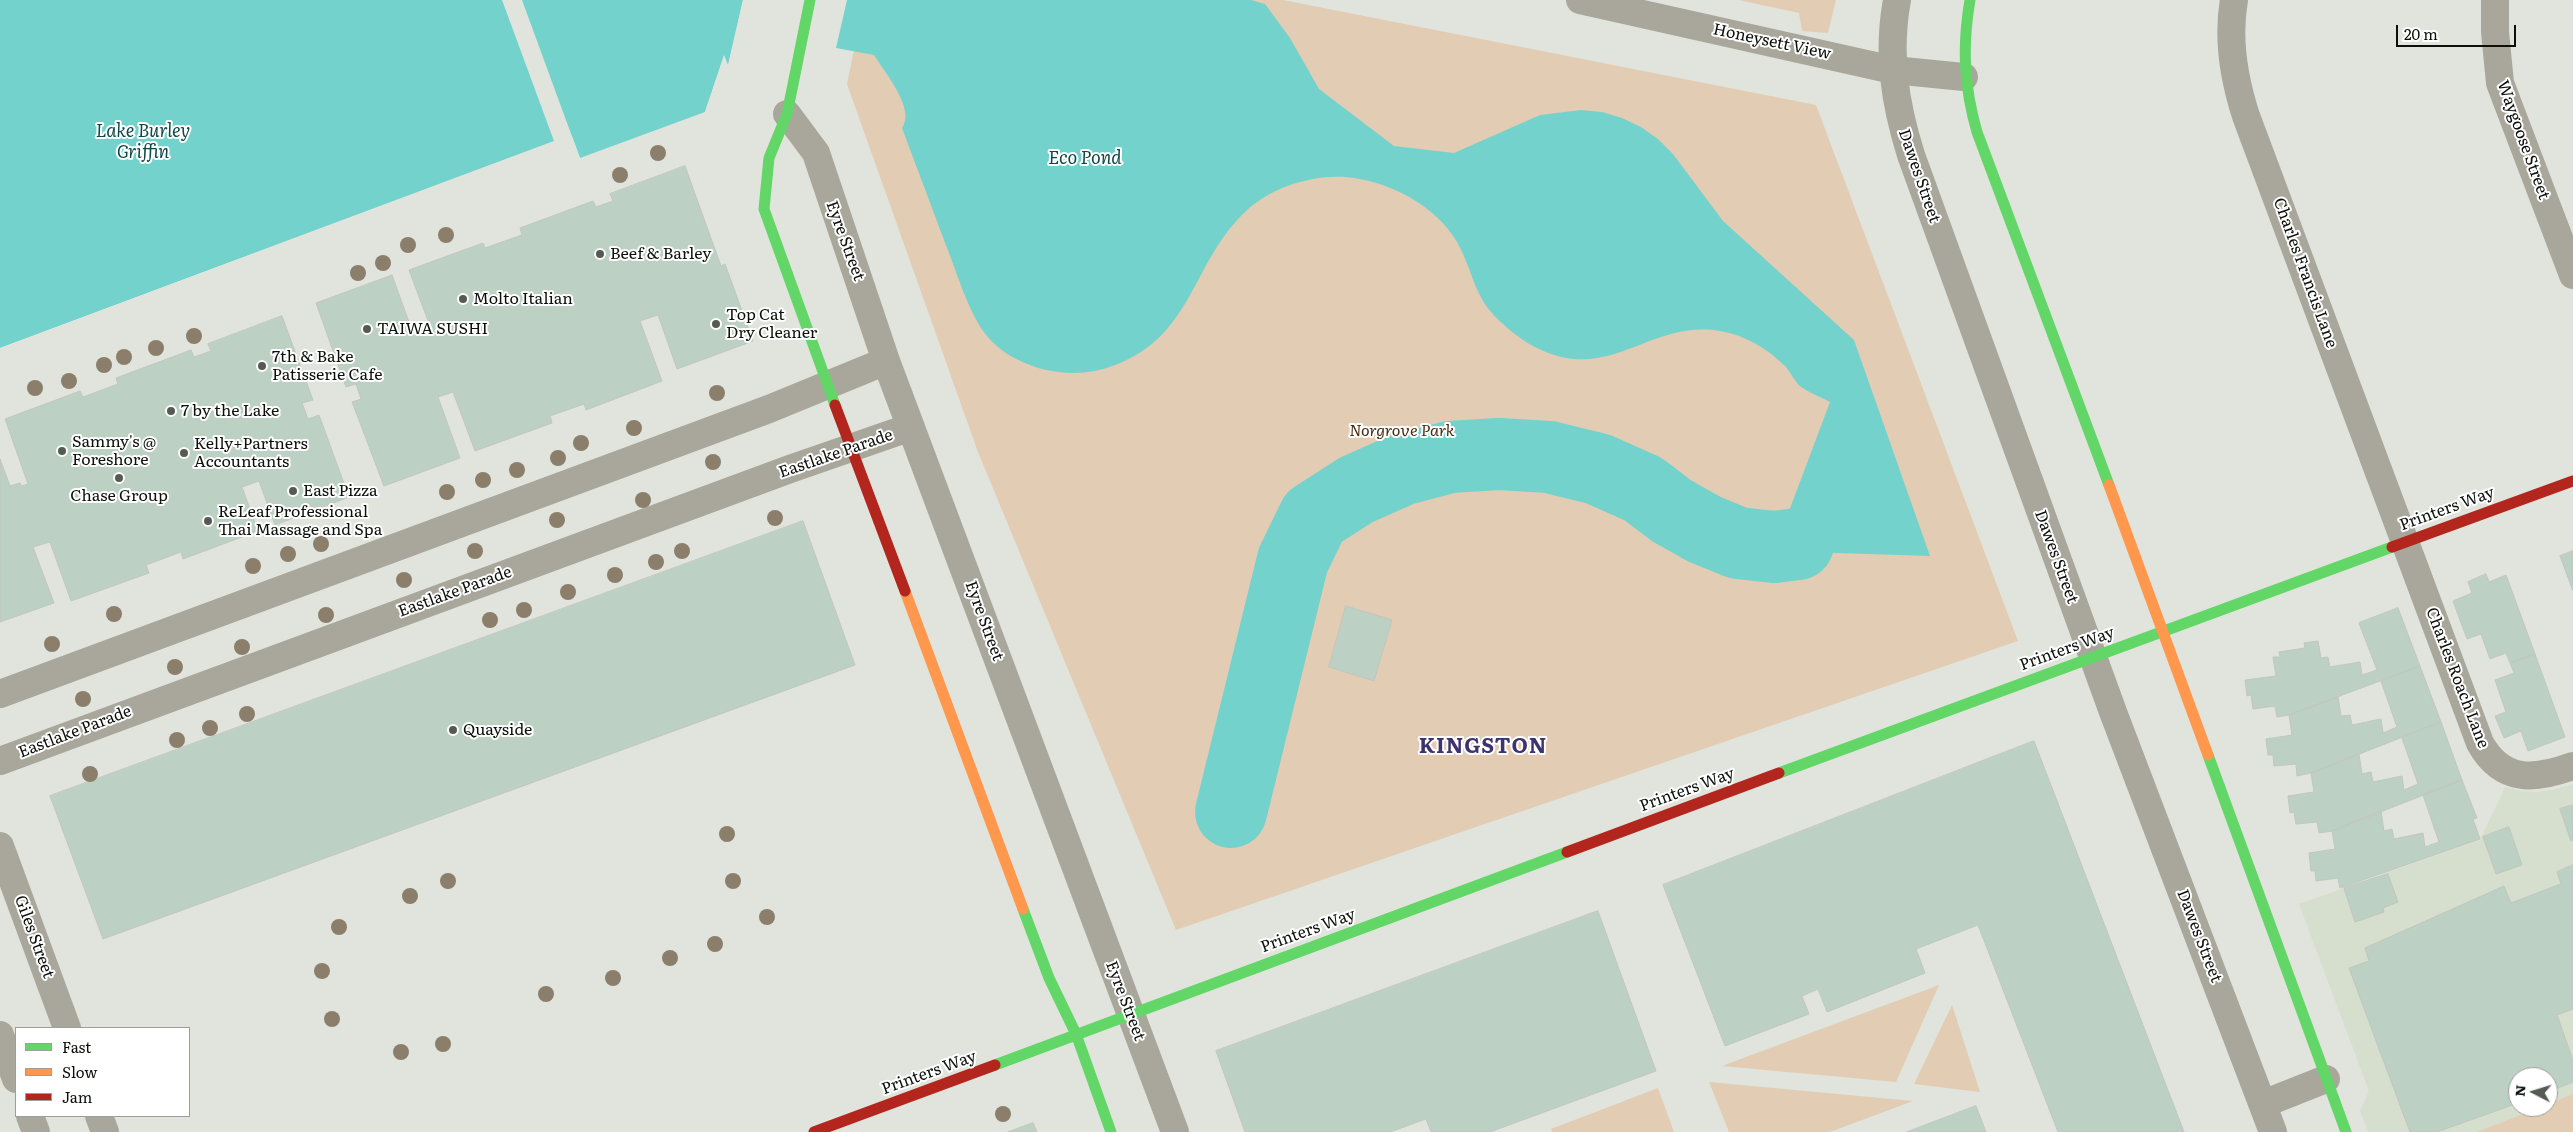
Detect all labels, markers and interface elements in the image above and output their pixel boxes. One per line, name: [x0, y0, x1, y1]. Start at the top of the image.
scale bar: [2398, 15, 2518, 47]
street label: Honeysett View: [1711, 20, 1833, 64]
text: 20 m: [2404, 22, 2438, 45]
street label: Waygoose Street: [2493, 78, 2553, 202]
water label: Lake Burley Griffin: [96, 121, 190, 163]
street label: Dawes Street: [1894, 127, 1944, 225]
water label: Eco Pond: [1048, 148, 1122, 170]
street label: Charles Francis Lane: [2269, 195, 2341, 351]
street label: Eyre Street: [822, 198, 868, 284]
place label: Beef & Barley: [610, 244, 711, 264]
marker: Beef & Barley: [594, 248, 606, 260]
place label: Molto Italian: [473, 289, 573, 309]
marker: Molto Italian: [457, 293, 469, 305]
place label: Top Cat Dry Cleaner: [726, 305, 817, 343]
marker: Top Cat Dry Cleaner: [710, 318, 722, 330]
place label: TAIWA SUSHI: [377, 319, 488, 339]
marker: TAIWA SUSHI: [361, 323, 373, 335]
place label: 7th & Bake Patisserie Cafe: [272, 347, 383, 385]
marker: 7th & Bake Patisserie Cafe: [256, 360, 268, 372]
place label: 7 by the Lake: [181, 401, 279, 421]
marker: 7 by the Lake: [165, 405, 177, 417]
park label: Norgrove Park: [1349, 421, 1455, 441]
street label: Eastlake Parade: [776, 425, 896, 483]
place label: Sammy's @ Foreshore: [72, 432, 156, 470]
place label: Kelly+Partners Accountants: [194, 434, 308, 472]
marker: Sammy's @ Foreshore: [56, 445, 68, 457]
marker: Kelly+Partners Accountants: [178, 447, 190, 459]
marker: Chase Group: [113, 472, 125, 484]
place label: East Pizza: [303, 481, 378, 501]
street label: Printers Way: [2397, 483, 2497, 535]
marker: East Pizza: [287, 485, 299, 497]
place label: Chase Group: [70, 486, 168, 506]
place label: ReLeaf Professional Thai Massage and Spa: [218, 502, 382, 540]
street label: Dawes Street: [2030, 508, 2082, 606]
marker: ReLeaf Professional Thai Massage and Spa: [202, 515, 214, 527]
street label: Eastlake Parade: [396, 563, 514, 621]
street label: Eyre Street: [961, 578, 1007, 664]
street label: Charles Roach Lane: [2421, 605, 2493, 751]
street label: Printers Way: [2017, 623, 2117, 675]
street label: Eastlake Parade: [16, 702, 134, 762]
place label: Quayside: [463, 720, 532, 740]
marker: Quayside: [447, 724, 459, 736]
district label: KINGSTON: [1418, 734, 1548, 760]
street label: Printers Way: [1637, 764, 1737, 816]
street label: Dawes Street: [2172, 887, 2226, 985]
street label: Giles Street: [10, 893, 58, 981]
street label: Printers Way: [1258, 905, 1358, 957]
street label: Eyre Street: [1101, 958, 1149, 1044]
legend: [15, 1027, 190, 1117]
text: Fast: [62, 1035, 91, 1058]
street label: Printers Way: [879, 1047, 979, 1099]
text: Slow: [62, 1060, 97, 1083]
north arrow: [2508, 1067, 2558, 1117]
text: N: [2509, 1084, 2530, 1098]
text: Jam: [62, 1085, 92, 1108]

